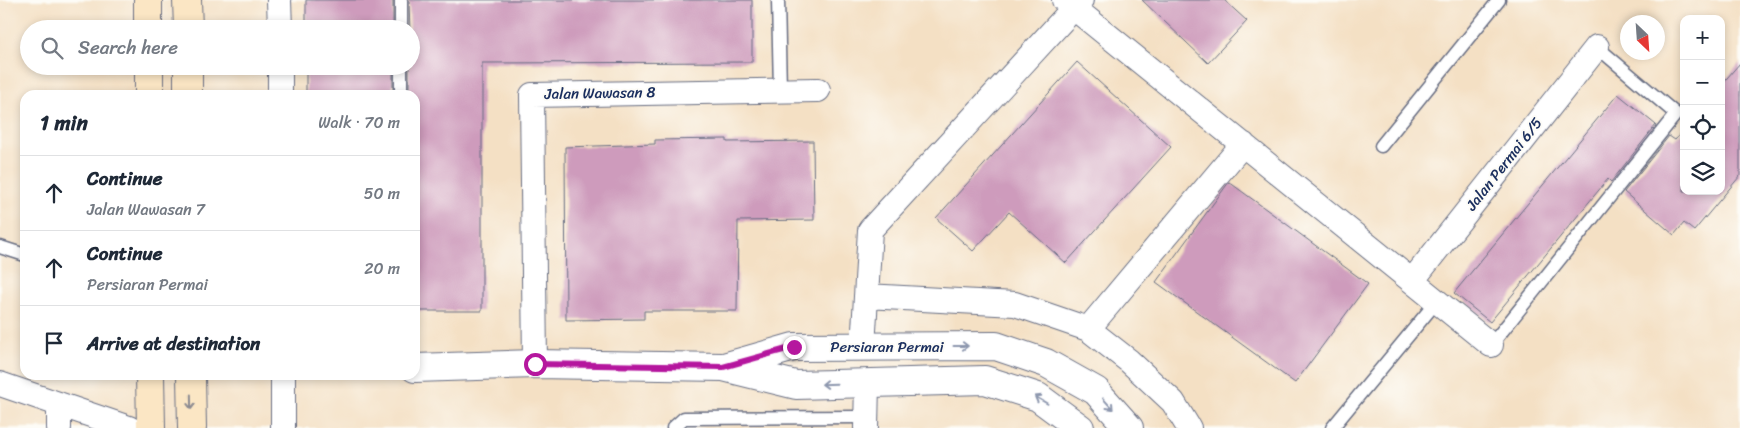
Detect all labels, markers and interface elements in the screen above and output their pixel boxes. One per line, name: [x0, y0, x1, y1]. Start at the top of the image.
north arrow: [1620, 15, 1665, 60]
map controls: [1680, 15, 1725, 195]
button: +: [1680, 15, 1725, 60]
search box: [20, 20, 420, 75]
text: Search here: [78, 31, 178, 64]
icon: search: [38, 34, 66, 62]
button: −: [1680, 60, 1725, 105]
street label: Jalan Wawasan 8: [543, 79, 656, 107]
text: 1 min: [40, 104, 88, 142]
button: locate: [1680, 105, 1725, 150]
text: Walk · 70 m: [318, 108, 400, 137]
street label: Jalan Permai 6/5: [1458, 112, 1549, 217]
button: layers: [1680, 150, 1725, 195]
text: Continue: [87, 162, 163, 195]
icon: ahead: [40, 179, 68, 207]
text: 50 m: [364, 179, 400, 208]
text: Jalan Wawasan 7: [87, 195, 205, 224]
text: Continue: [87, 237, 163, 270]
icon: ahead: [40, 254, 68, 282]
text: 20 m: [364, 254, 400, 283]
text: Persiaran Permai: [87, 270, 208, 299]
text: Arrive at destination: [87, 327, 260, 360]
icon: arrive: [40, 329, 68, 357]
street label: Persiaran Permai: [830, 334, 945, 360]
route end: [783, 336, 806, 359]
one-way arrow: [952, 341, 969, 351]
route start: [524, 353, 547, 376]
one-way arrow: [821, 380, 837, 389]
one-way arrow: [186, 393, 196, 409]
one-way arrow: [1034, 394, 1048, 404]
one-way arrow: [1102, 398, 1113, 411]

